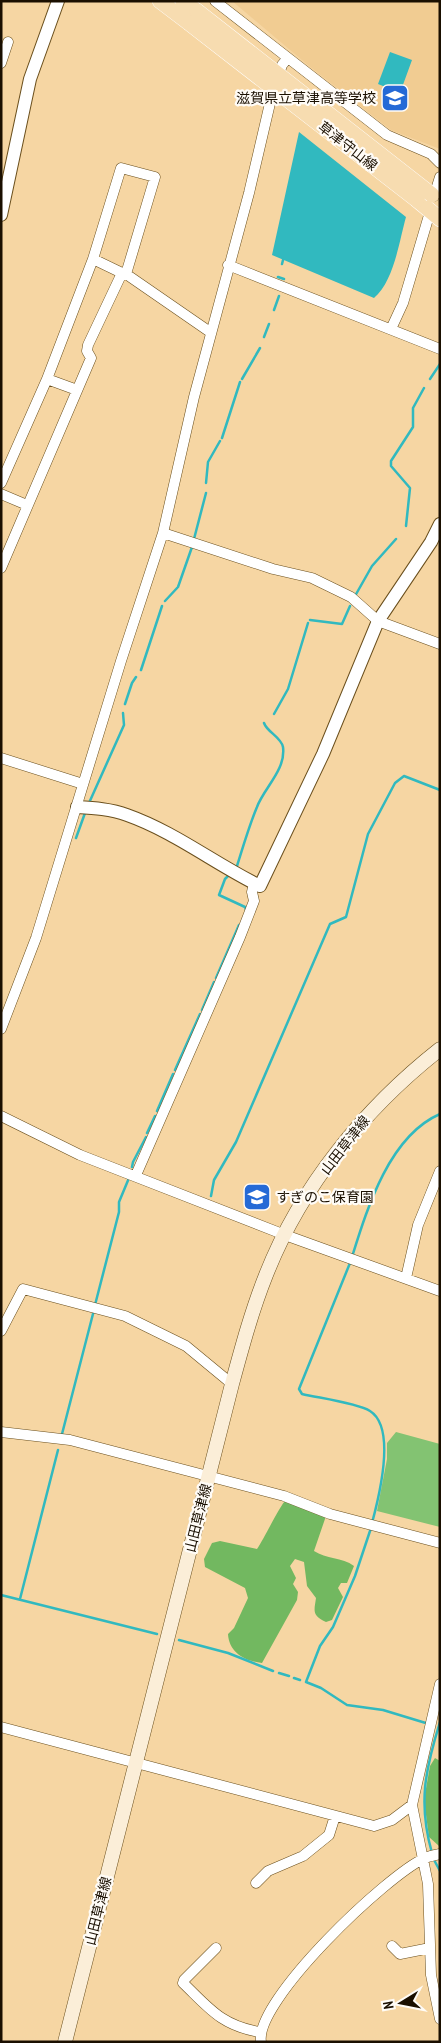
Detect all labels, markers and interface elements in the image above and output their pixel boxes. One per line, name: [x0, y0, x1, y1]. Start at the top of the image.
school or university icon: 滋賀県立草津高等学校: [380, 83, 410, 113]
place label: 滋賀県立草津高等学校: [236, 89, 376, 107]
street label: 草津守山線: [315, 117, 381, 175]
street label: 山田草津線: [316, 1112, 374, 1178]
school or university icon: すぎのこ保育園: [242, 1182, 272, 1212]
place label: すぎのこ保育園: [276, 1188, 374, 1206]
street label: 山田草津線: [181, 1482, 215, 1554]
street label: 山田草津線: [81, 1875, 115, 1947]
north arrow: [376, 1978, 426, 2028]
text: N: [379, 2000, 398, 2011]

